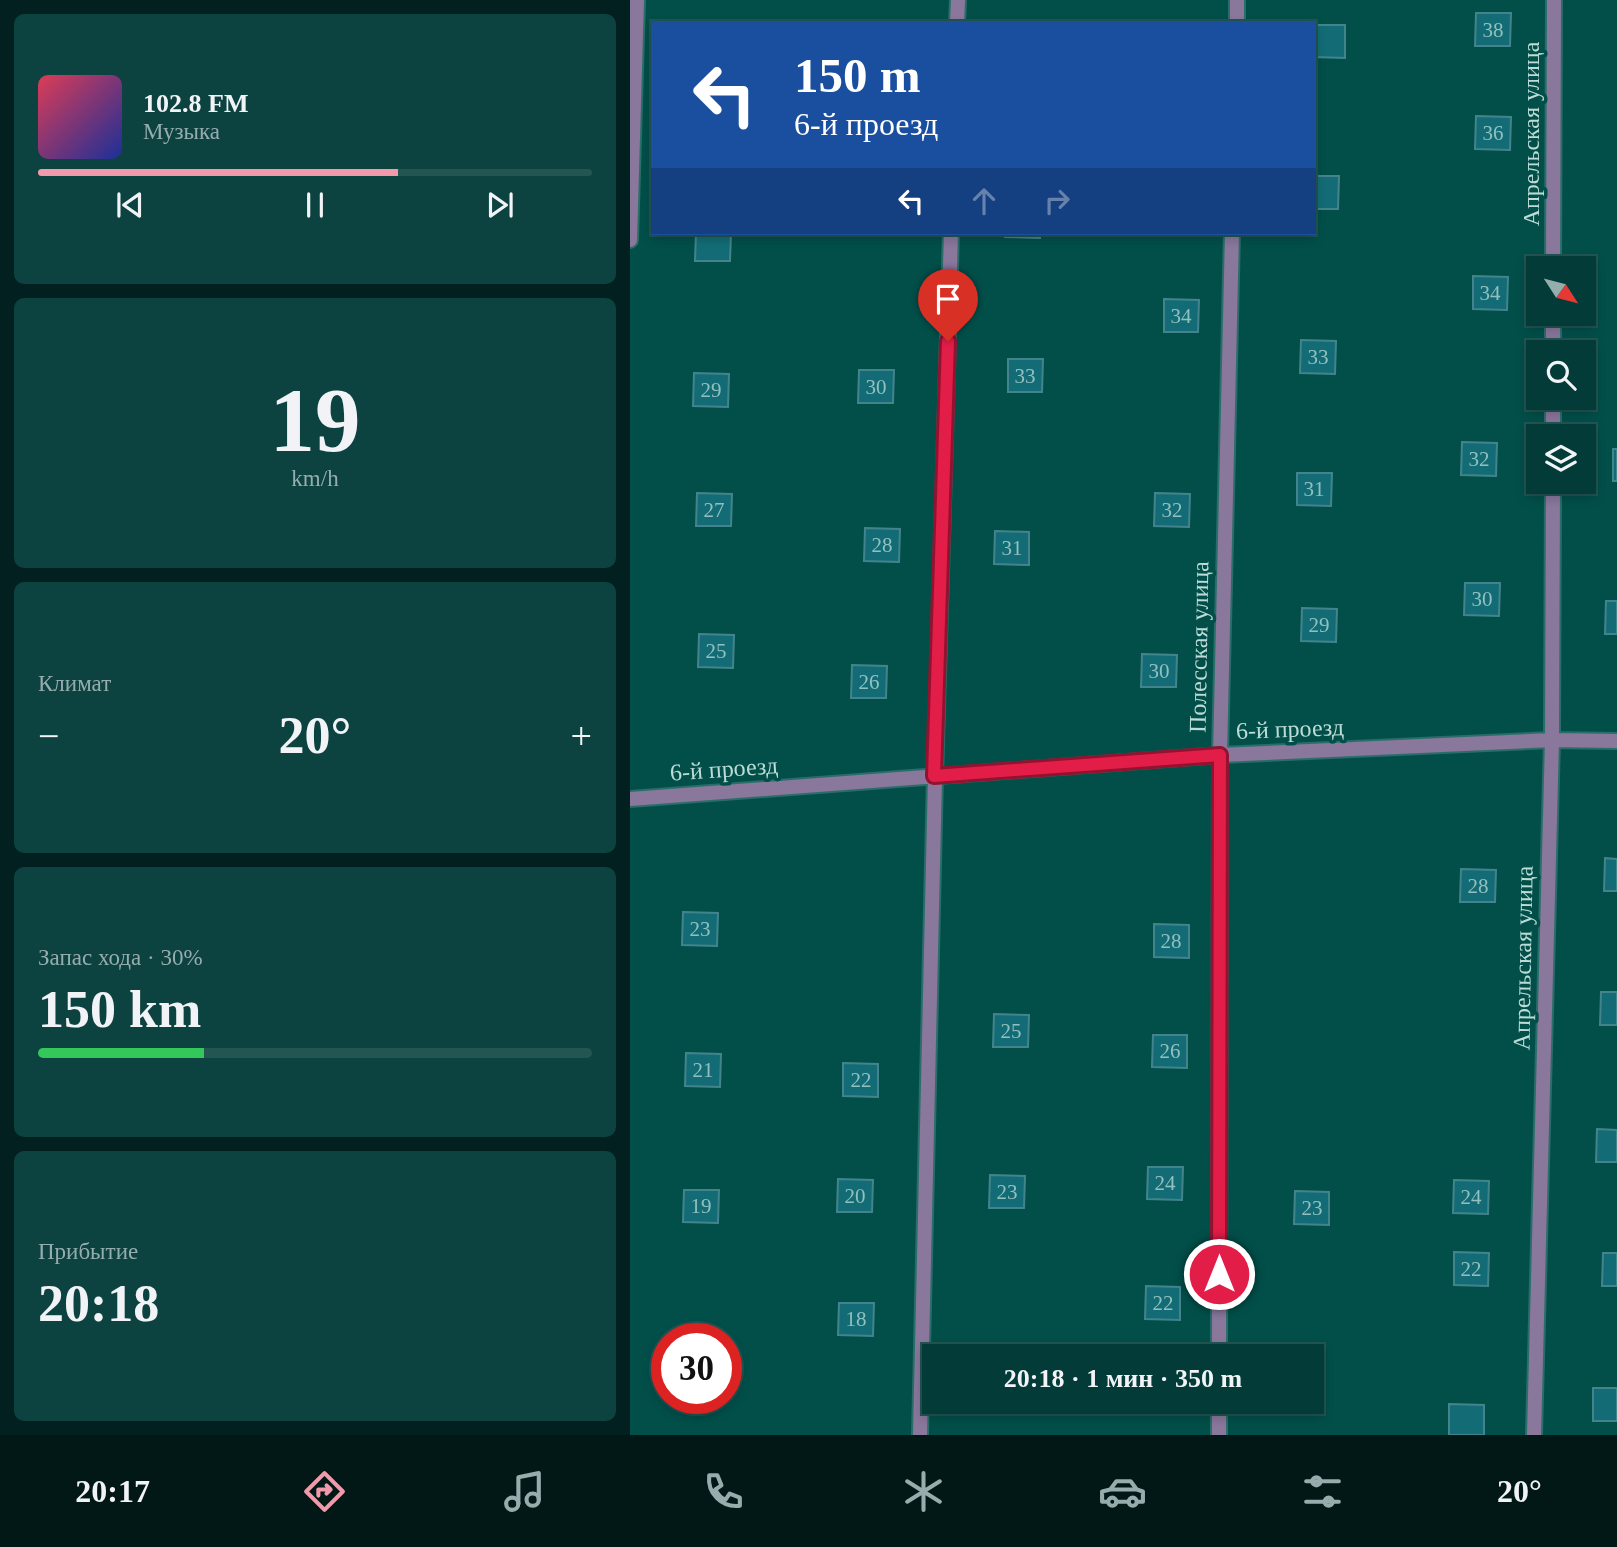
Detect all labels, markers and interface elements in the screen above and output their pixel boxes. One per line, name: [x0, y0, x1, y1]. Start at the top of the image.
house number: 38: [1483, 18, 1504, 42]
street label: Апрельская улица: [1518, 41, 1544, 226]
text: 150 m: [794, 48, 921, 103]
icon: left: [679, 49, 770, 140]
text: 102.8 FM: [143, 89, 248, 118]
text: 6-й проезд: [794, 106, 938, 142]
text: Музыка: [143, 119, 220, 144]
house number: 36: [1483, 121, 1504, 145]
icon: left: [892, 182, 930, 220]
icon: ahead: [965, 182, 1003, 220]
icon: right: [1038, 182, 1076, 220]
icon: previous: [111, 186, 149, 224]
icon: pause: [296, 186, 334, 224]
icon: next: [481, 186, 519, 224]
north arrow: [1526, 256, 1596, 326]
map controls: [1526, 256, 1596, 494]
pin: [918, 269, 978, 341]
icon: arrive: [929, 280, 967, 318]
house number: 34: [1480, 281, 1501, 305]
house number: 34: [1171, 304, 1192, 328]
button: search: [1526, 340, 1596, 410]
house number: 33: [1308, 345, 1329, 369]
house number: 33: [1015, 364, 1036, 388]
text: 19: [270, 370, 361, 471]
house number: 30: [866, 375, 887, 399]
house number: 29: [701, 378, 722, 402]
button: layers: [1526, 424, 1596, 494]
house number: 32: [1469, 447, 1490, 471]
text: km/h: [291, 466, 339, 491]
house number: 31: [1304, 477, 1325, 501]
house number: 27: [704, 498, 725, 522]
house number: 32: [1162, 498, 1183, 522]
house number: 28: [872, 533, 893, 557]
house number: 31: [1002, 536, 1023, 560]
street label: Полесская улица: [1185, 561, 1214, 733]
house number: 30: [1472, 587, 1493, 611]
house number: 29: [1309, 613, 1330, 637]
house number: 25: [706, 639, 727, 663]
house number: 30: [1149, 659, 1170, 683]
house number: 26: [859, 670, 880, 694]
text: Климат: [38, 671, 111, 696]
text: 20°: [279, 707, 351, 764]
street label: 6-й проезд: [1235, 714, 1345, 744]
text: −: [38, 715, 59, 757]
text: +: [571, 715, 592, 757]
street label: 6-й проезд: [669, 752, 779, 786]
street label: Апрельская улица: [1508, 865, 1538, 1051]
house number: 28: [1468, 874, 1489, 898]
house number: 23: [690, 917, 711, 941]
house number: 28: [1161, 929, 1182, 953]
text: Запас хода · 30%: [38, 945, 203, 970]
text: 150 km: [38, 981, 201, 1038]
house number: 25: [1001, 1019, 1022, 1043]
house number: 26: [1160, 1039, 1181, 1063]
house number: 21: [693, 1058, 714, 1082]
house number: 22: [851, 1068, 872, 1092]
house number: 24: [1155, 1171, 1176, 1195]
house number: 23: [997, 1180, 1018, 1204]
house number: 20: [845, 1184, 866, 1208]
house number: 24: [1461, 1185, 1482, 1209]
house number: 19: [691, 1194, 712, 1218]
house number: 23: [1302, 1196, 1323, 1220]
position arrow: [1182, 1237, 1256, 1311]
text: Прибытие: [38, 1239, 138, 1264]
house number: 22: [1461, 1257, 1482, 1281]
text: 20:18: [38, 1275, 159, 1332]
house number: 22: [1153, 1291, 1174, 1315]
house number: 18: [846, 1307, 867, 1331]
speed limit sign: 30: [651, 1323, 742, 1414]
text: 20:18 · 1 мин · 350 m: [1004, 1364, 1242, 1393]
icon: directions: [300, 1467, 349, 1516]
icon: music: [500, 1467, 549, 1516]
icon: phone: [699, 1467, 748, 1516]
icon: climate: [899, 1467, 948, 1516]
icon: car: [1098, 1467, 1147, 1516]
icon: filters: [1298, 1467, 1347, 1516]
text: 20:17: [75, 1473, 150, 1509]
text: 20°: [1497, 1473, 1542, 1509]

